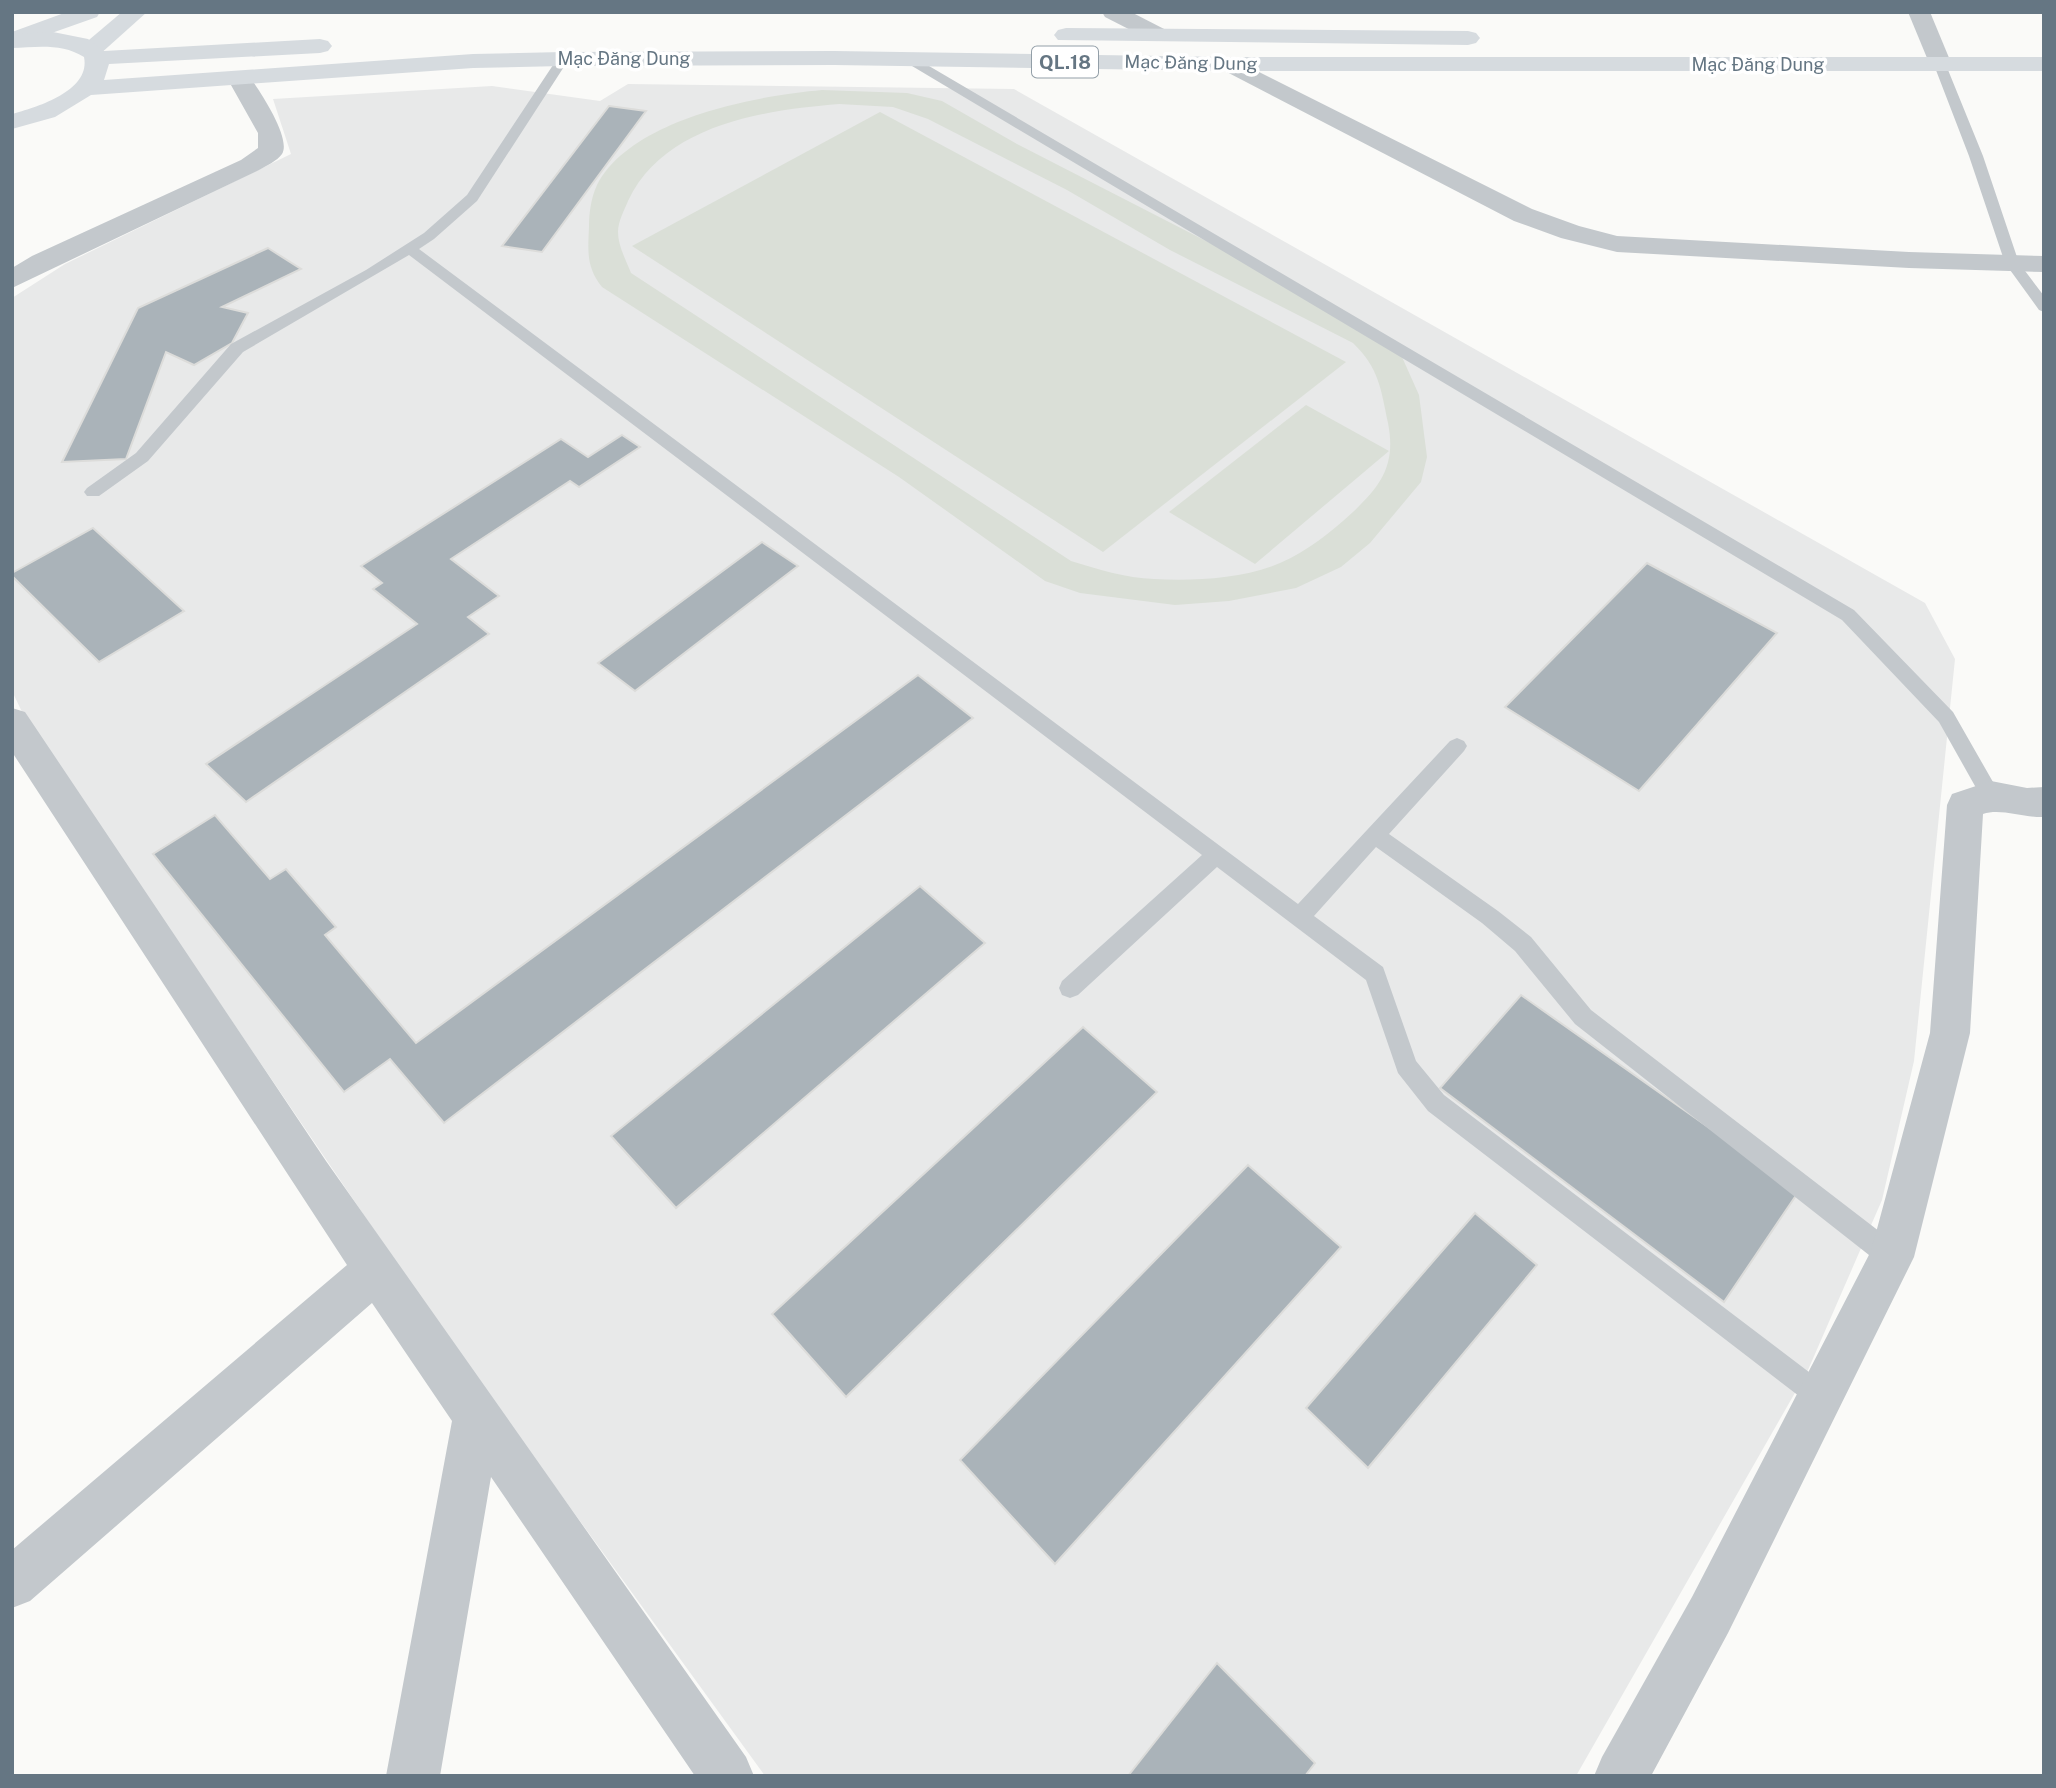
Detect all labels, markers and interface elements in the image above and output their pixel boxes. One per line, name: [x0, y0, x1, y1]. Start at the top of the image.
road number: QL.18: [1032, 46, 1098, 78]
street label: Mạc Đăng Dung: [557, 48, 691, 69]
street label: Mạc Đăng Dung: [1124, 51, 1258, 74]
street label: Mạc Đăng Dung: [1691, 54, 1825, 75]

